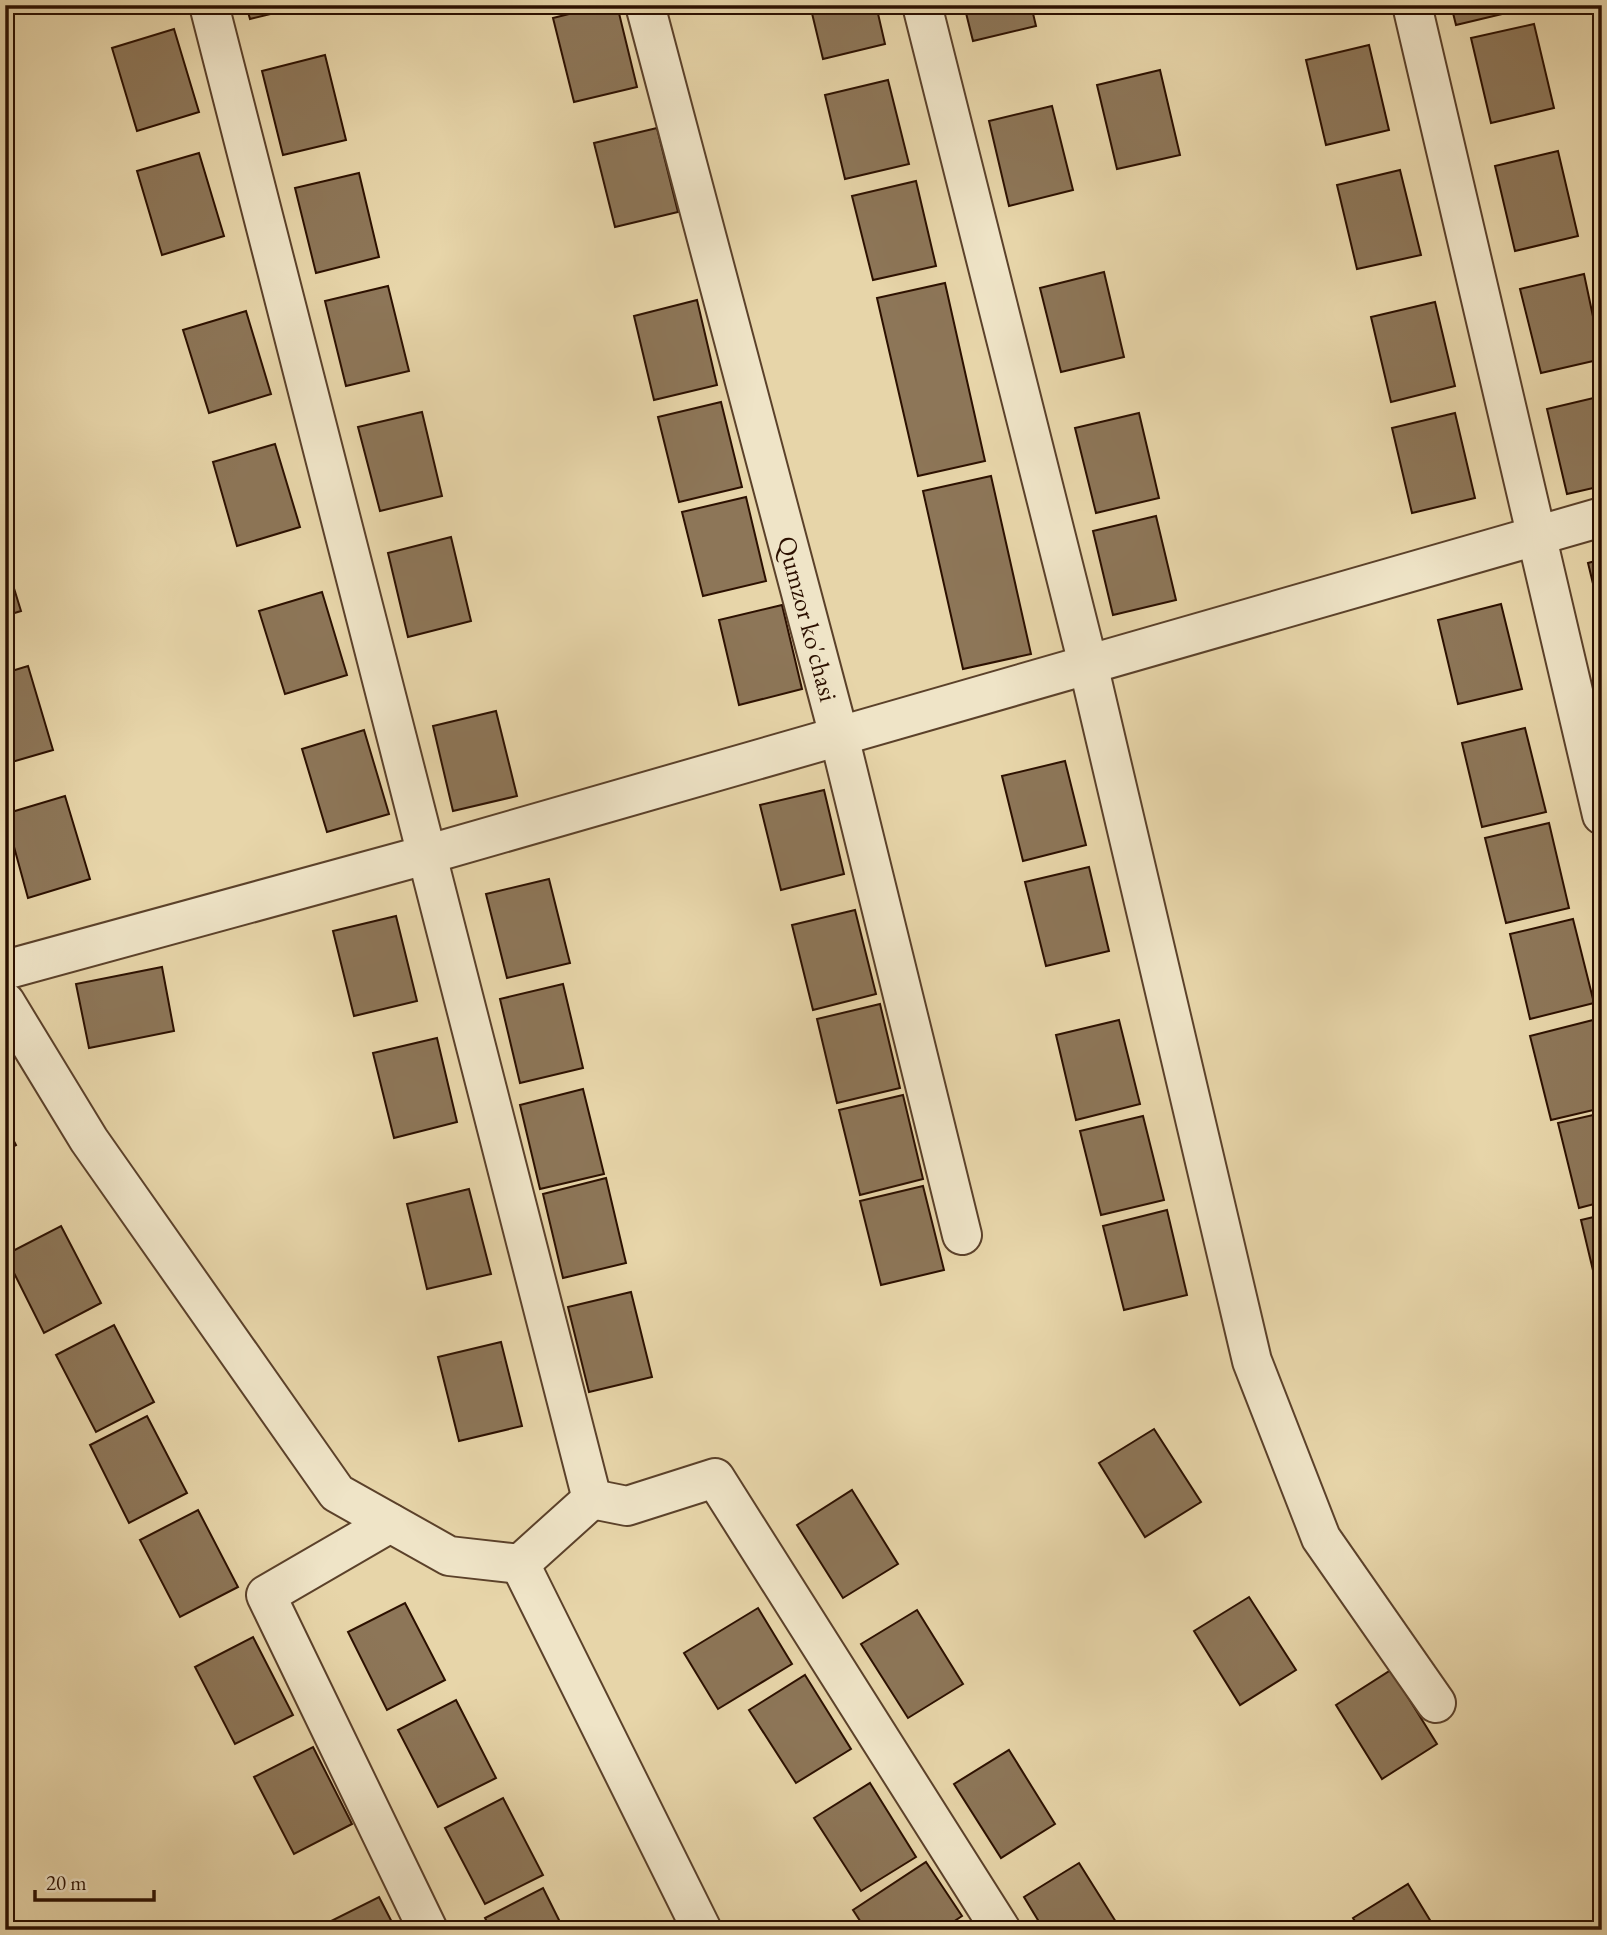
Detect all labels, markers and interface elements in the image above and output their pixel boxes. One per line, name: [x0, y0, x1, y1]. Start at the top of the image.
street label: Qumzor ko'chasi: [770, 532, 846, 705]
scale bar: [35, 1858, 154, 1902]
text: 20 m: [46, 1869, 87, 1896]

